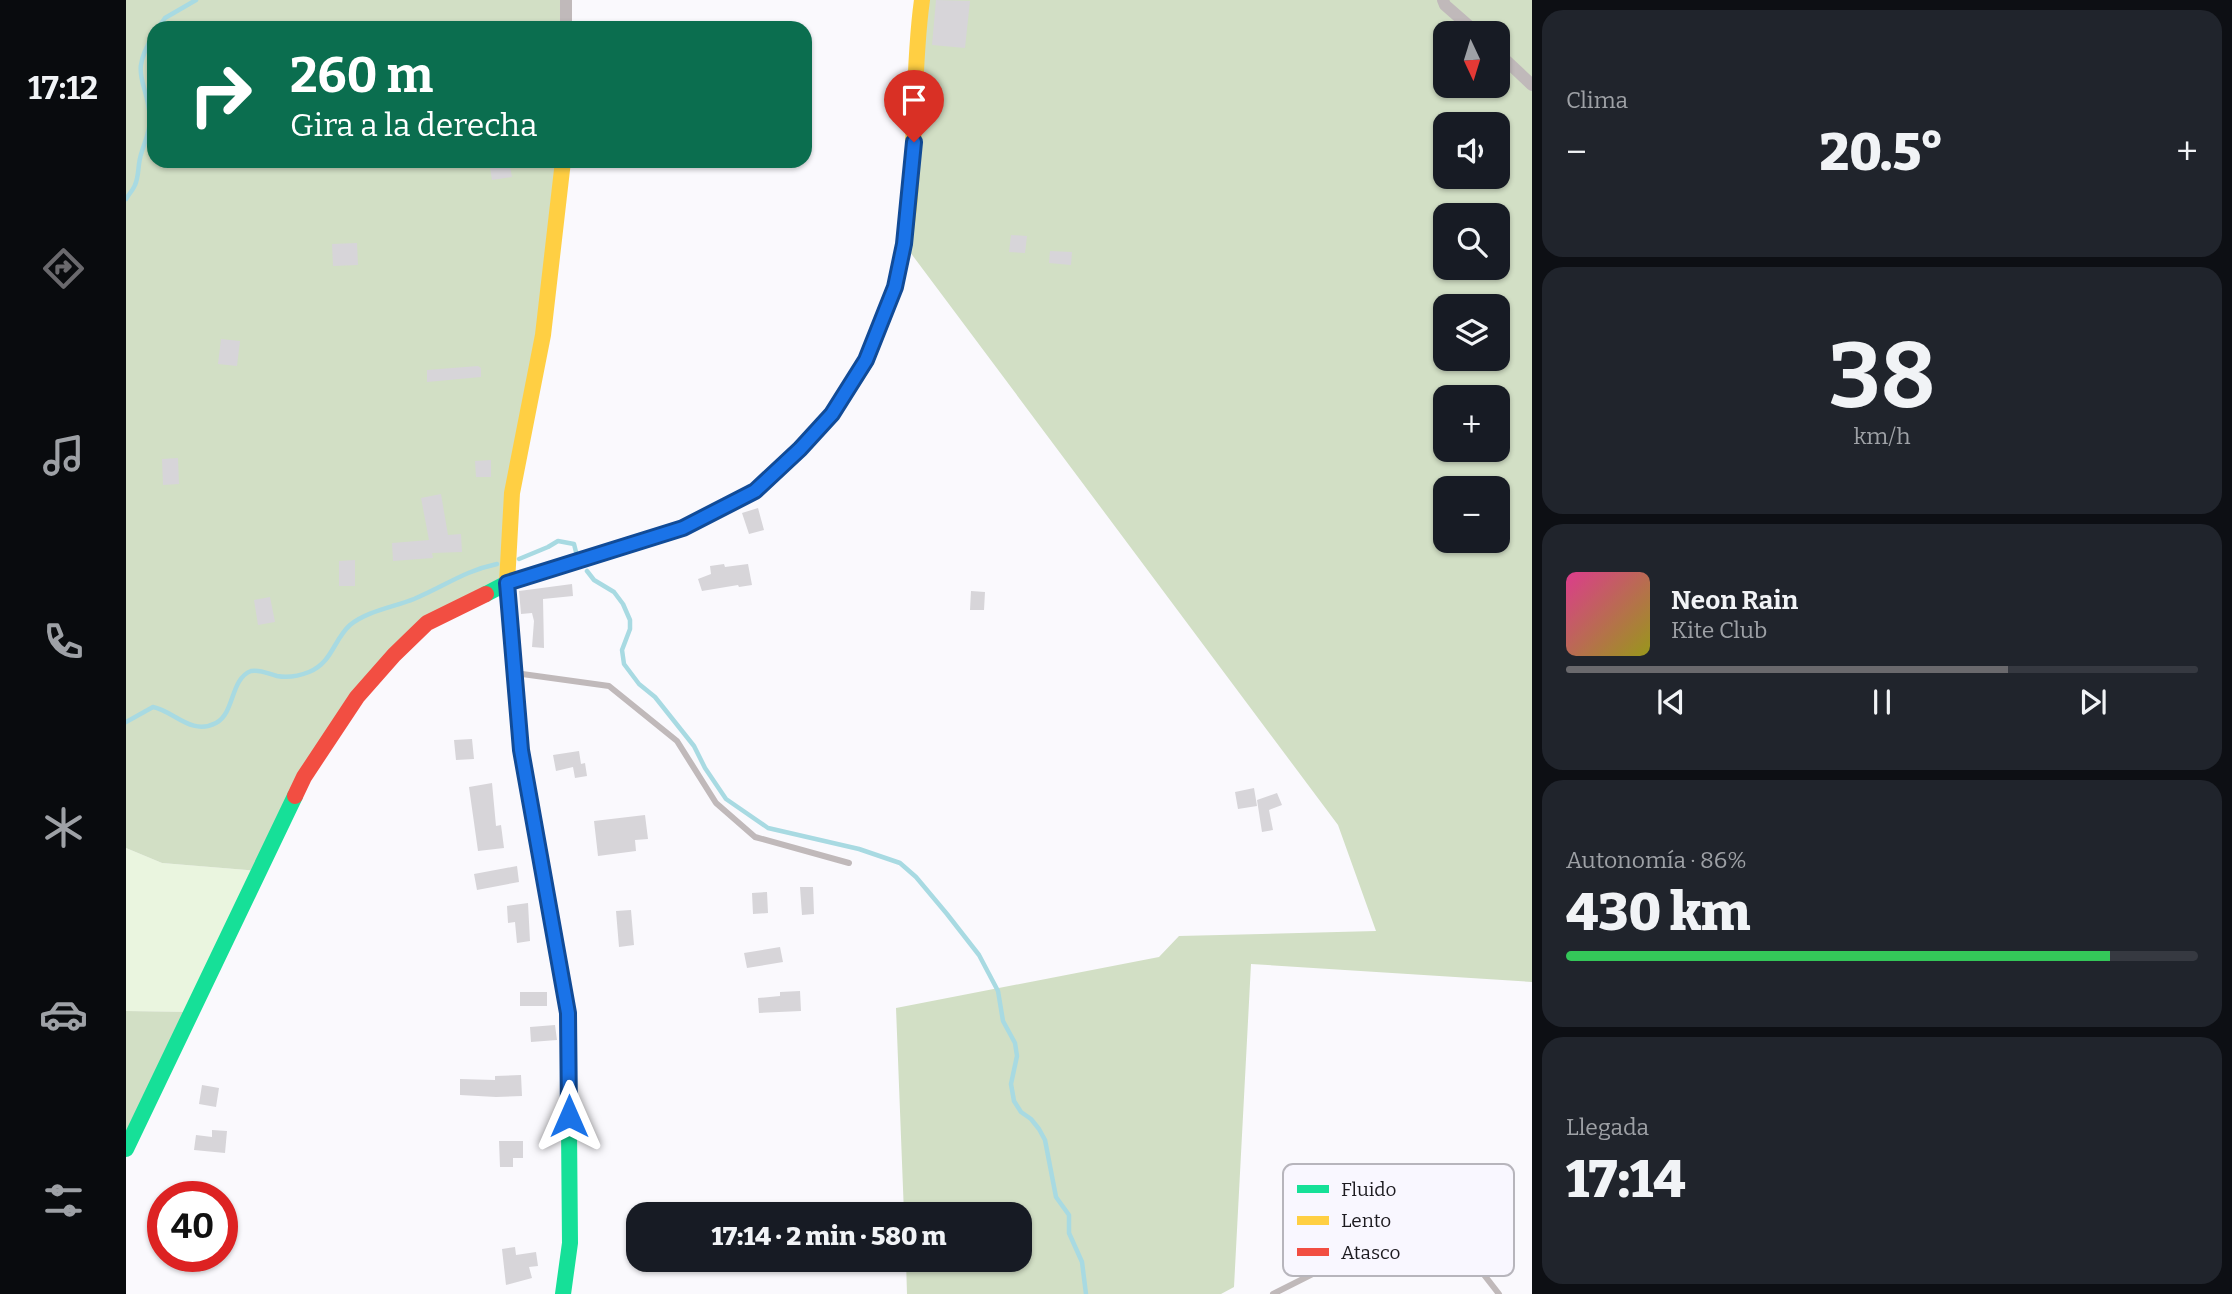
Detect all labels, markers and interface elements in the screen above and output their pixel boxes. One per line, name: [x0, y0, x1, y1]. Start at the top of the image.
north arrow: [1433, 21, 1510, 98]
map controls: [1433, 21, 1510, 553]
text: 260 m: [290, 46, 433, 105]
icon: right: [175, 49, 266, 140]
text: 17:12: [28, 69, 98, 107]
pin: [884, 70, 944, 142]
icon: arrive: [895, 81, 933, 119]
text: Clima: [1566, 86, 1628, 114]
text: Gira a la derecha: [290, 106, 537, 144]
button: sound: [1433, 112, 1510, 189]
text: 20.5°: [1819, 121, 1944, 184]
text: −: [1566, 129, 1587, 175]
text: +: [2176, 129, 2198, 175]
button: search: [1433, 203, 1510, 280]
icon: directions: [39, 244, 88, 293]
button: layers: [1433, 294, 1510, 371]
text: 38: [1828, 322, 1936, 431]
button: +: [1433, 385, 1510, 462]
text: km/h: [1854, 422, 1910, 450]
icon: music: [39, 431, 88, 480]
button: −: [1433, 476, 1510, 553]
text: Neon Rain: [1671, 585, 1798, 616]
text: Kite Club: [1671, 616, 1767, 644]
icon: phone: [39, 617, 88, 666]
icon: previous: [1652, 683, 1690, 721]
icon: pause: [1863, 683, 1901, 721]
icon: next: [2074, 683, 2112, 721]
icon: climate: [39, 803, 88, 852]
text: Autonomía · 86%: [1566, 846, 1747, 874]
text: 430 km: [1566, 881, 1751, 944]
icon: car: [39, 990, 88, 1039]
position arrow: [532, 1079, 606, 1153]
text: Llegada: [1566, 1113, 1649, 1141]
text: 17:14: [1566, 1148, 1685, 1211]
legend: [1283, 1164, 1514, 1276]
icon: filters: [39, 1176, 88, 1225]
text: Fluido: [1341, 1178, 1397, 1201]
speed limit sign: 40: [147, 1181, 238, 1272]
text: Lento: [1341, 1209, 1391, 1232]
text: 17:14 · 2 min · 580 m: [711, 1221, 947, 1252]
text: Atasco: [1341, 1241, 1400, 1264]

